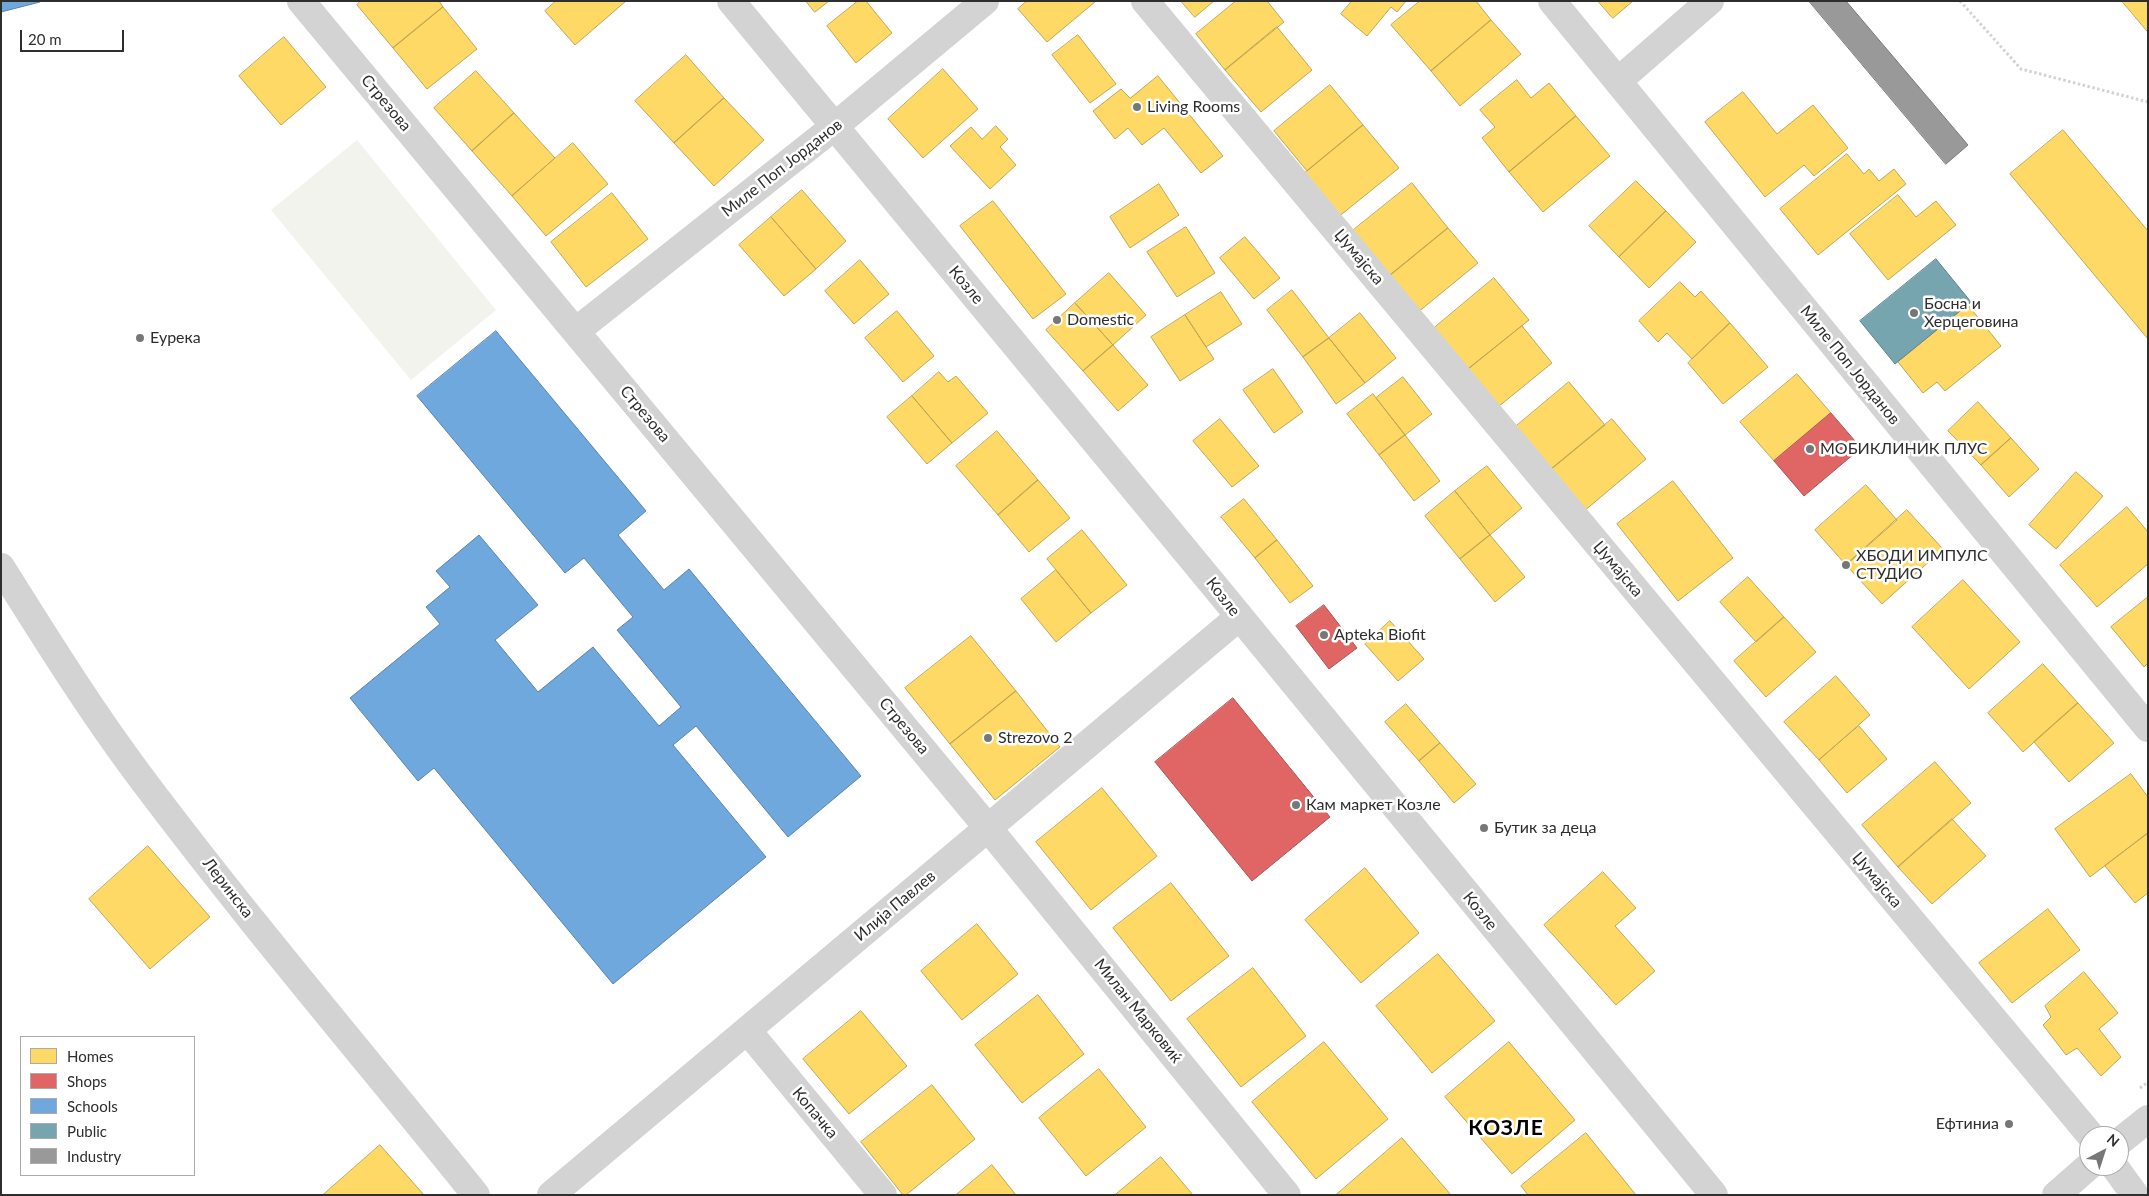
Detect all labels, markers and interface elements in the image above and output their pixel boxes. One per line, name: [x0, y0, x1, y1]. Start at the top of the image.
scale bar: [22, 20, 126, 52]
text: 20 m: [28, 30, 62, 48]
street label: Стрезова: [357, 71, 415, 135]
place label: Living Rooms: [1147, 97, 1240, 117]
marker: Living Rooms: [1131, 101, 1143, 113]
street label: Миле Поп Јорданов: [718, 115, 846, 221]
street label: Џумајска: [1330, 225, 1388, 289]
street label: Козле: [944, 262, 988, 308]
place label: Босна и Херцеговина: [1924, 294, 2019, 332]
street label: Миле Поп Јорданов: [1796, 302, 1904, 428]
marker: Босна и Херцеговина: [1908, 307, 1920, 319]
place label: Domestic: [1067, 310, 1134, 330]
marker: Domestic: [1051, 314, 1063, 326]
place label: Еурека: [150, 328, 201, 348]
marker: Еурека: [134, 332, 146, 344]
street label: Стрезова: [616, 382, 674, 446]
place label: МОБИКЛИНИК ПЛУС: [1820, 439, 1987, 459]
marker: МОБИКЛИНИК ПЛУС: [1804, 443, 1816, 455]
street label: Џумајска: [1589, 537, 1647, 601]
place label: ХБОДИ ИМПУЛС СТУДИО: [1856, 546, 1988, 584]
marker: ХБОДИ ИМПУЛС СТУДИО: [1840, 559, 1852, 571]
street label: Козле: [1202, 574, 1244, 620]
place label: Apteka Biofit: [1334, 625, 1426, 645]
marker: Apteka Biofit: [1318, 629, 1330, 641]
street label: Стрезова: [875, 694, 933, 758]
place label: Strezovo 2: [998, 728, 1072, 748]
marker: Strezovo 2: [982, 732, 994, 744]
place label: Кам маркет Козле: [1306, 795, 1441, 815]
marker: Кам маркет Козле: [1290, 799, 1302, 811]
place label: Бутик за деца: [1494, 818, 1597, 838]
marker: Бутик за деца: [1478, 822, 1490, 834]
street label: Џумајска: [1848, 848, 1906, 912]
street label: Леринска: [199, 854, 257, 922]
street label: Илија Павлев: [851, 867, 939, 945]
street label: Козле: [1459, 888, 1501, 934]
street label: Милан Марковиќ: [1090, 955, 1186, 1067]
legend: [20, 1036, 195, 1176]
text: Homes: [67, 1047, 113, 1065]
text: Shops: [67, 1072, 107, 1090]
street label: Копачка: [788, 1084, 842, 1142]
text: Schools: [67, 1097, 118, 1115]
place label: Ефтиниа: [1936, 1114, 1999, 1134]
district label: КОЗЛЕ: [1468, 1115, 1544, 1141]
marker: Ефтиниа: [2003, 1118, 2015, 1130]
text: Public: [67, 1122, 107, 1140]
north arrow: [2079, 1126, 2129, 1176]
text: N: [2104, 1130, 2123, 1150]
text: Industry: [67, 1147, 121, 1165]

